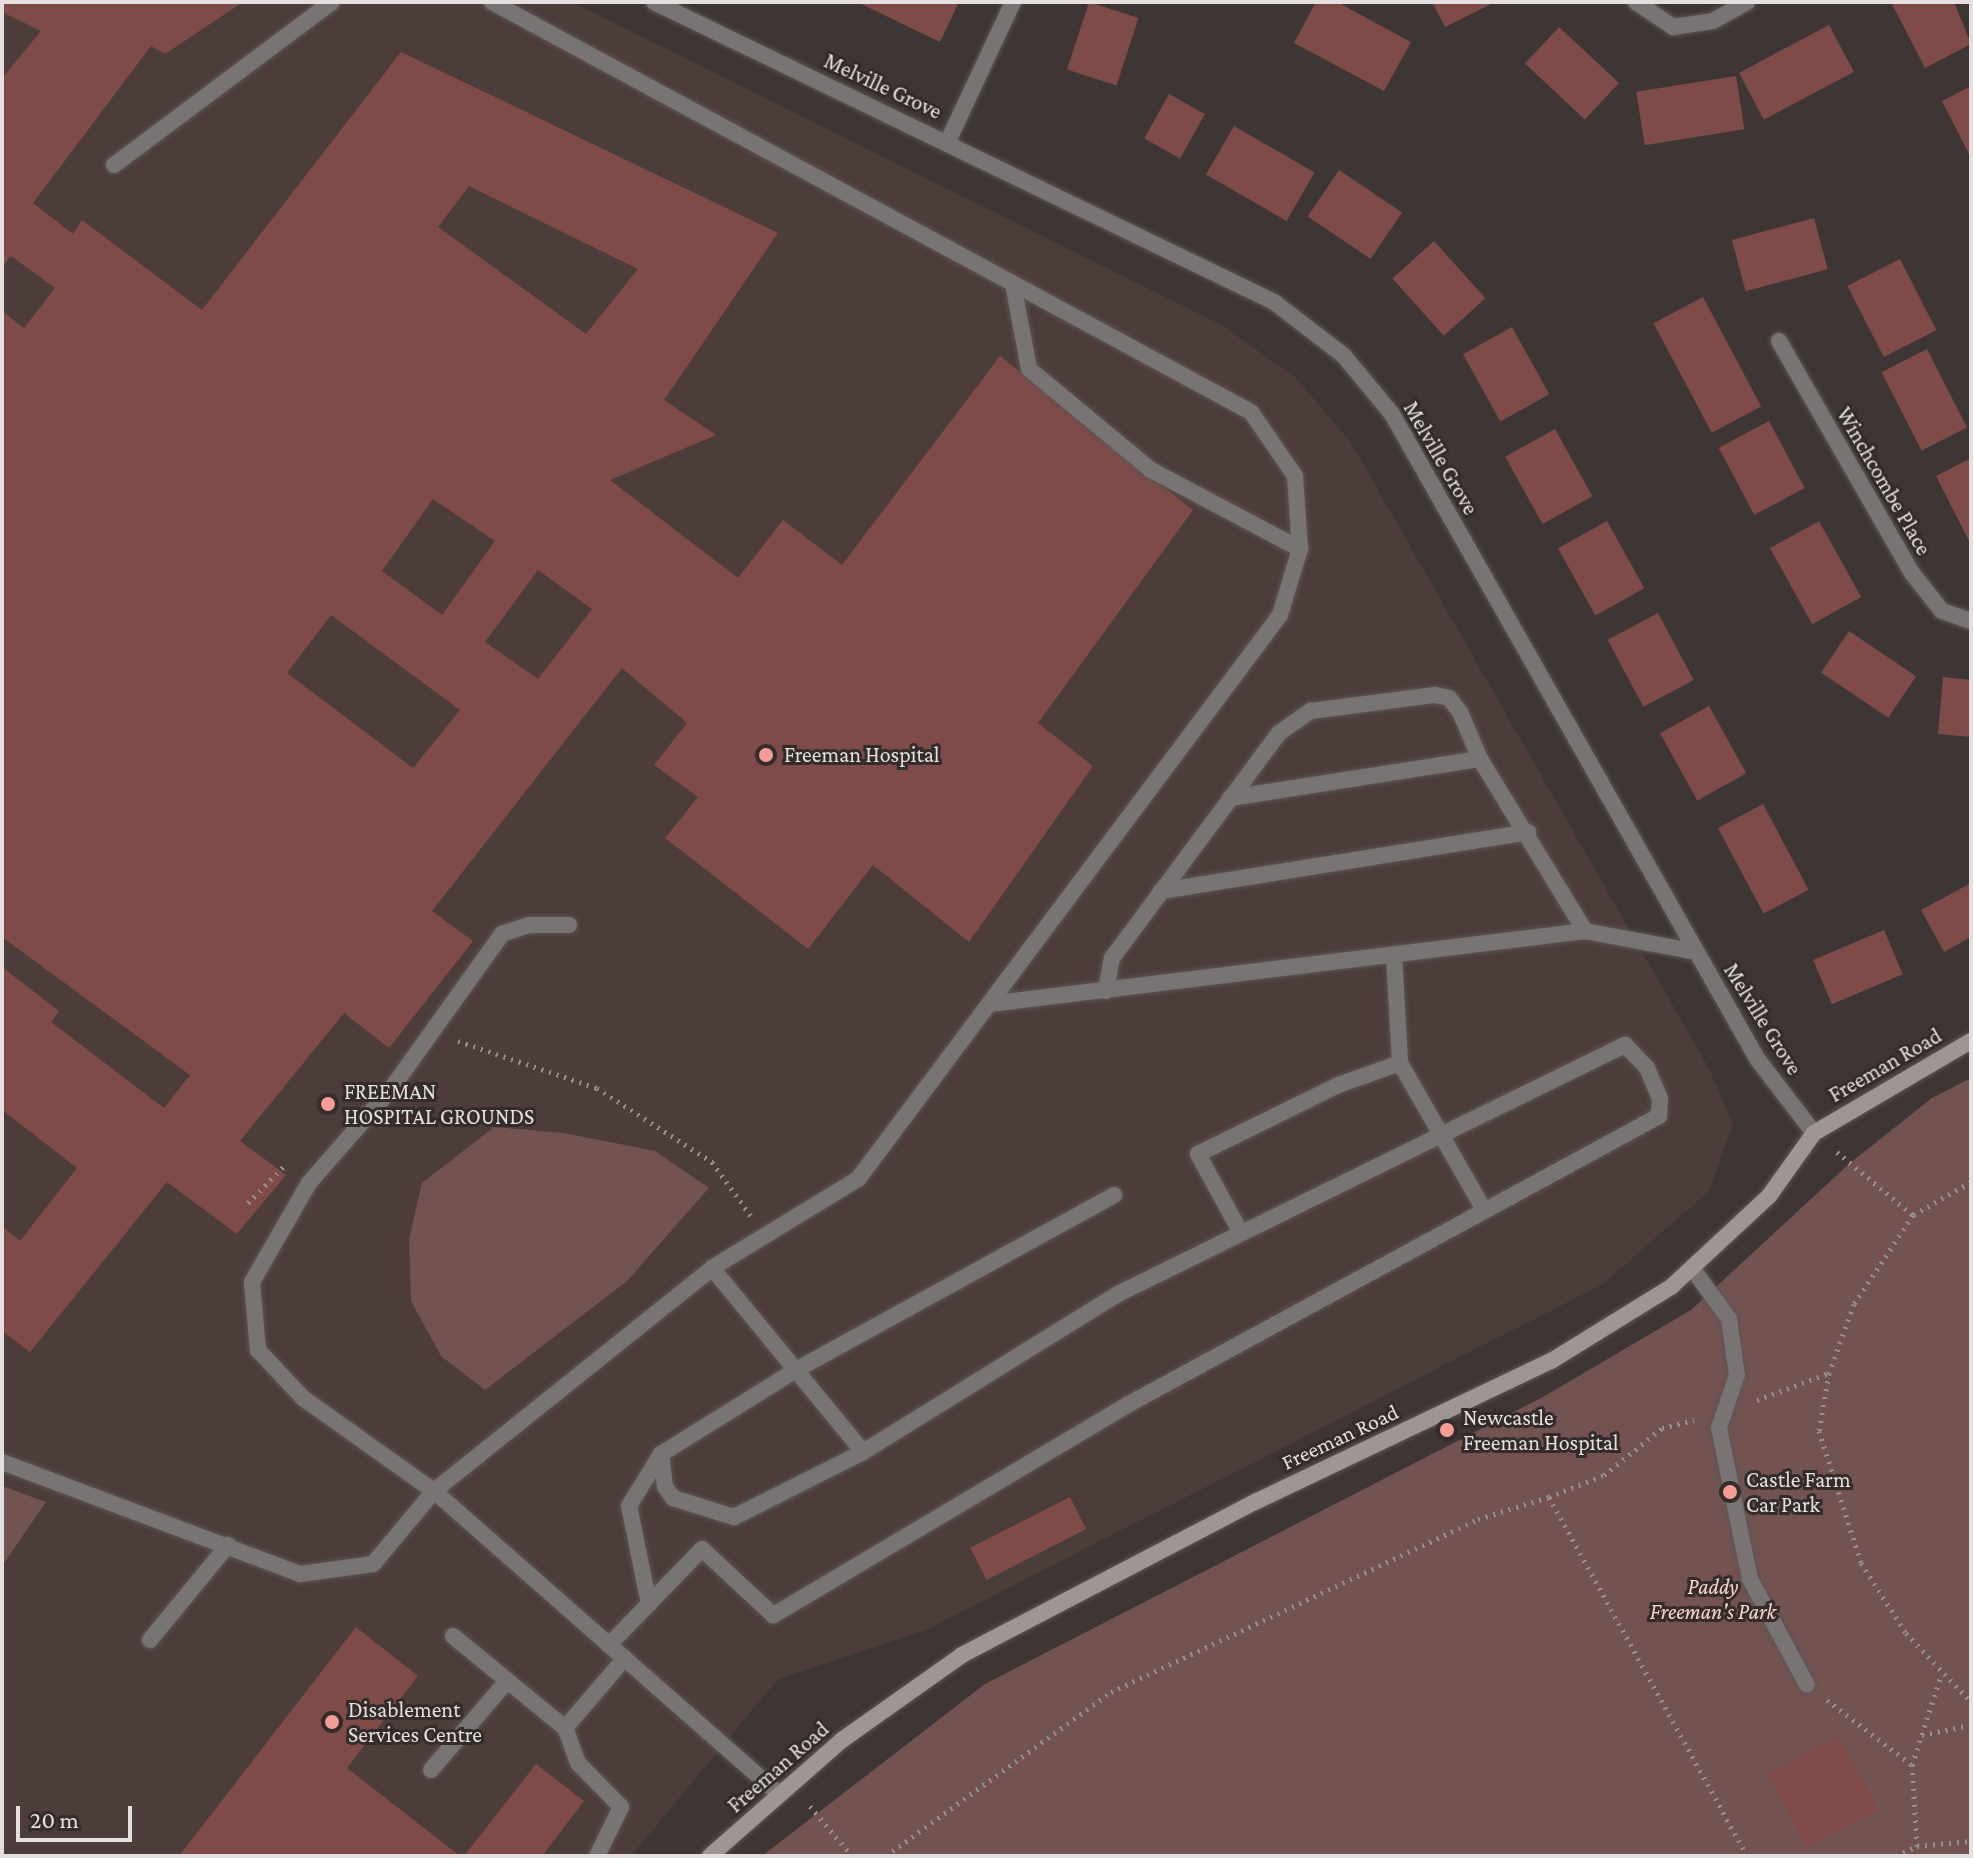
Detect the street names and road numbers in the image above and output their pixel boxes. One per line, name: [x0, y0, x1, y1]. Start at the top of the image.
street label: Melville Grove: [820, 47, 946, 125]
street label: Melville Grove: [1398, 397, 1484, 519]
street label: Winchcombe Place: [1831, 402, 1937, 560]
street label: Melville Grove: [1718, 958, 1808, 1080]
street label: Freeman Road: [1824, 1022, 1946, 1108]
street label: Freeman Road: [1277, 1398, 1403, 1476]
street label: Freeman Road: [722, 1716, 834, 1818]

